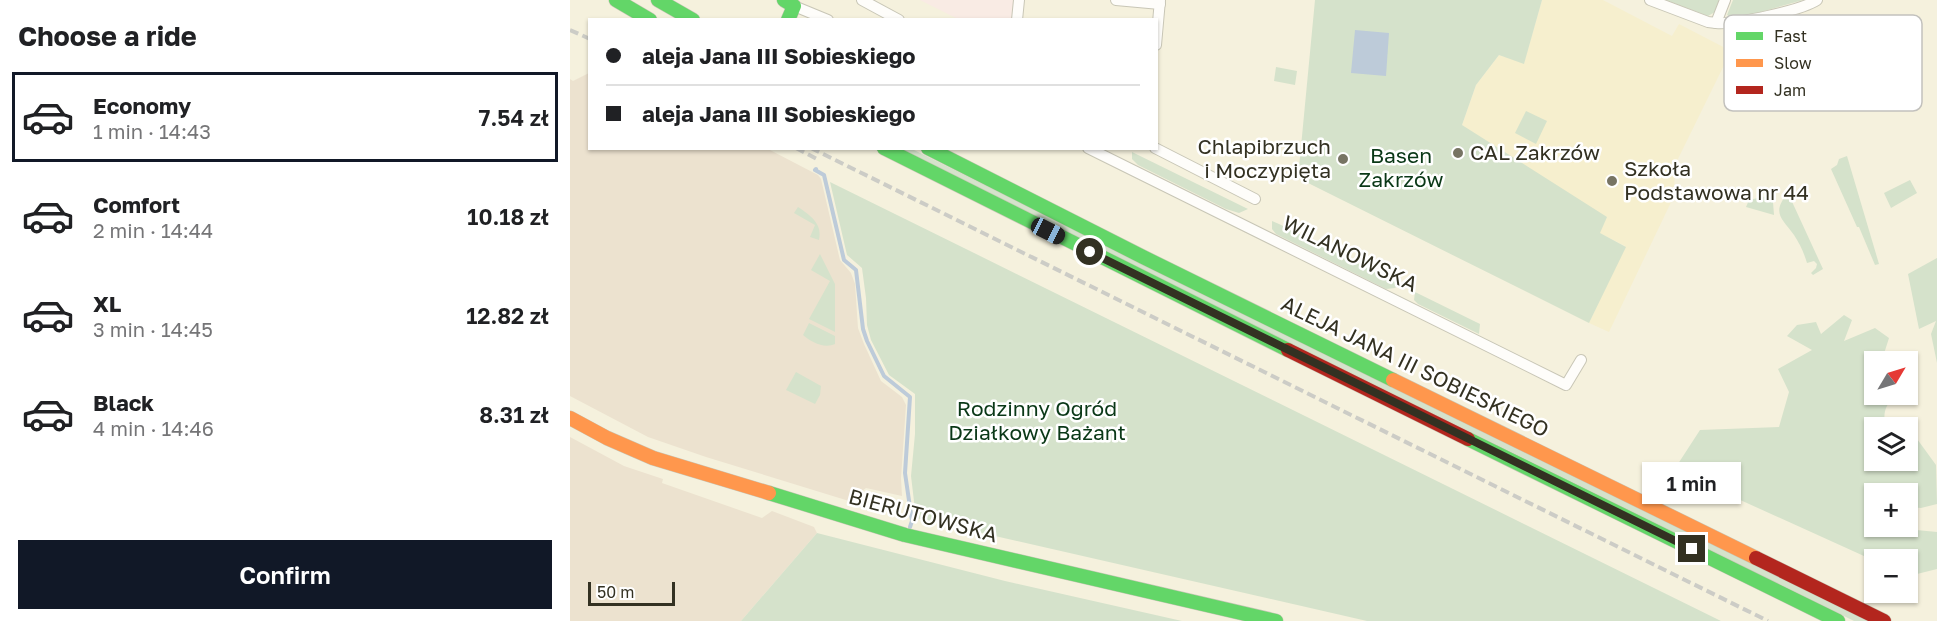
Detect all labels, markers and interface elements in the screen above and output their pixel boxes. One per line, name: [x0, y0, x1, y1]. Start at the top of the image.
legend: [1724, 15, 1922, 111]
text: Choose a ride: [18, 20, 197, 52]
text: Fast: [1774, 26, 1807, 46]
text: aleja Jana III Sobieskiego: [642, 42, 915, 69]
text: Slow: [1774, 53, 1812, 73]
text: Jam: [1774, 80, 1806, 100]
icon: car: [21, 90, 75, 144]
text: Economy: [93, 92, 191, 119]
text: aleja Jana III Sobieskiego: [642, 100, 915, 127]
text: 7.54 zł: [479, 104, 549, 131]
text: 1 min · 14:43: [93, 119, 211, 143]
place label: Chlapibrzuch i Moczypięta: [1198, 133, 1331, 183]
place label: CAL Zakrzów: [1470, 139, 1600, 165]
park label: Basen Zakrzów: [1359, 142, 1443, 192]
marker: CAL Zakrzów: [1451, 146, 1465, 160]
marker: Chlapibrzuch i Moczypięta: [1336, 152, 1350, 166]
place label: Szkoła Podstawowa nr 44: [1624, 155, 1809, 205]
marker: Szkoła Podstawowa nr 44: [1605, 174, 1619, 188]
icon: car: [21, 189, 75, 243]
text: Comfort: [93, 191, 180, 218]
text: 10.18 zł: [467, 203, 549, 230]
street label: WILANOWSKA: [1279, 209, 1422, 297]
car: [1028, 215, 1068, 247]
text: 2 min · 14:44: [93, 218, 213, 242]
route start: [1076, 238, 1103, 265]
icon: car: [21, 288, 75, 342]
text: XL: [93, 290, 121, 317]
street label: ALEJA JANA III SOBIESKIEGO: [1277, 290, 1554, 442]
text: 12.82 zł: [466, 302, 549, 329]
text: 3 min · 14:45: [93, 317, 213, 341]
north arrow: [1864, 351, 1918, 405]
map controls: [1864, 351, 1918, 603]
icon: car: [21, 387, 75, 441]
text: Black: [93, 389, 154, 416]
park label: Rodzinny Ogród Działkowy Bażant: [948, 395, 1126, 445]
text: 8.31 zł: [479, 401, 549, 428]
text: 4 min · 14:46: [93, 416, 214, 440]
button: layers: [1864, 417, 1918, 471]
callout: 1 min: [1642, 462, 1742, 504]
text: 1 min: [1666, 471, 1717, 495]
street label: BIERUTOWSKA: [846, 483, 1001, 547]
button: +: [1864, 483, 1918, 537]
route end: [1678, 535, 1705, 562]
button: Confirm: [18, 540, 552, 609]
button: −: [1864, 549, 1918, 603]
scale bar: [588, 579, 675, 606]
text: 50 m: [597, 582, 634, 602]

